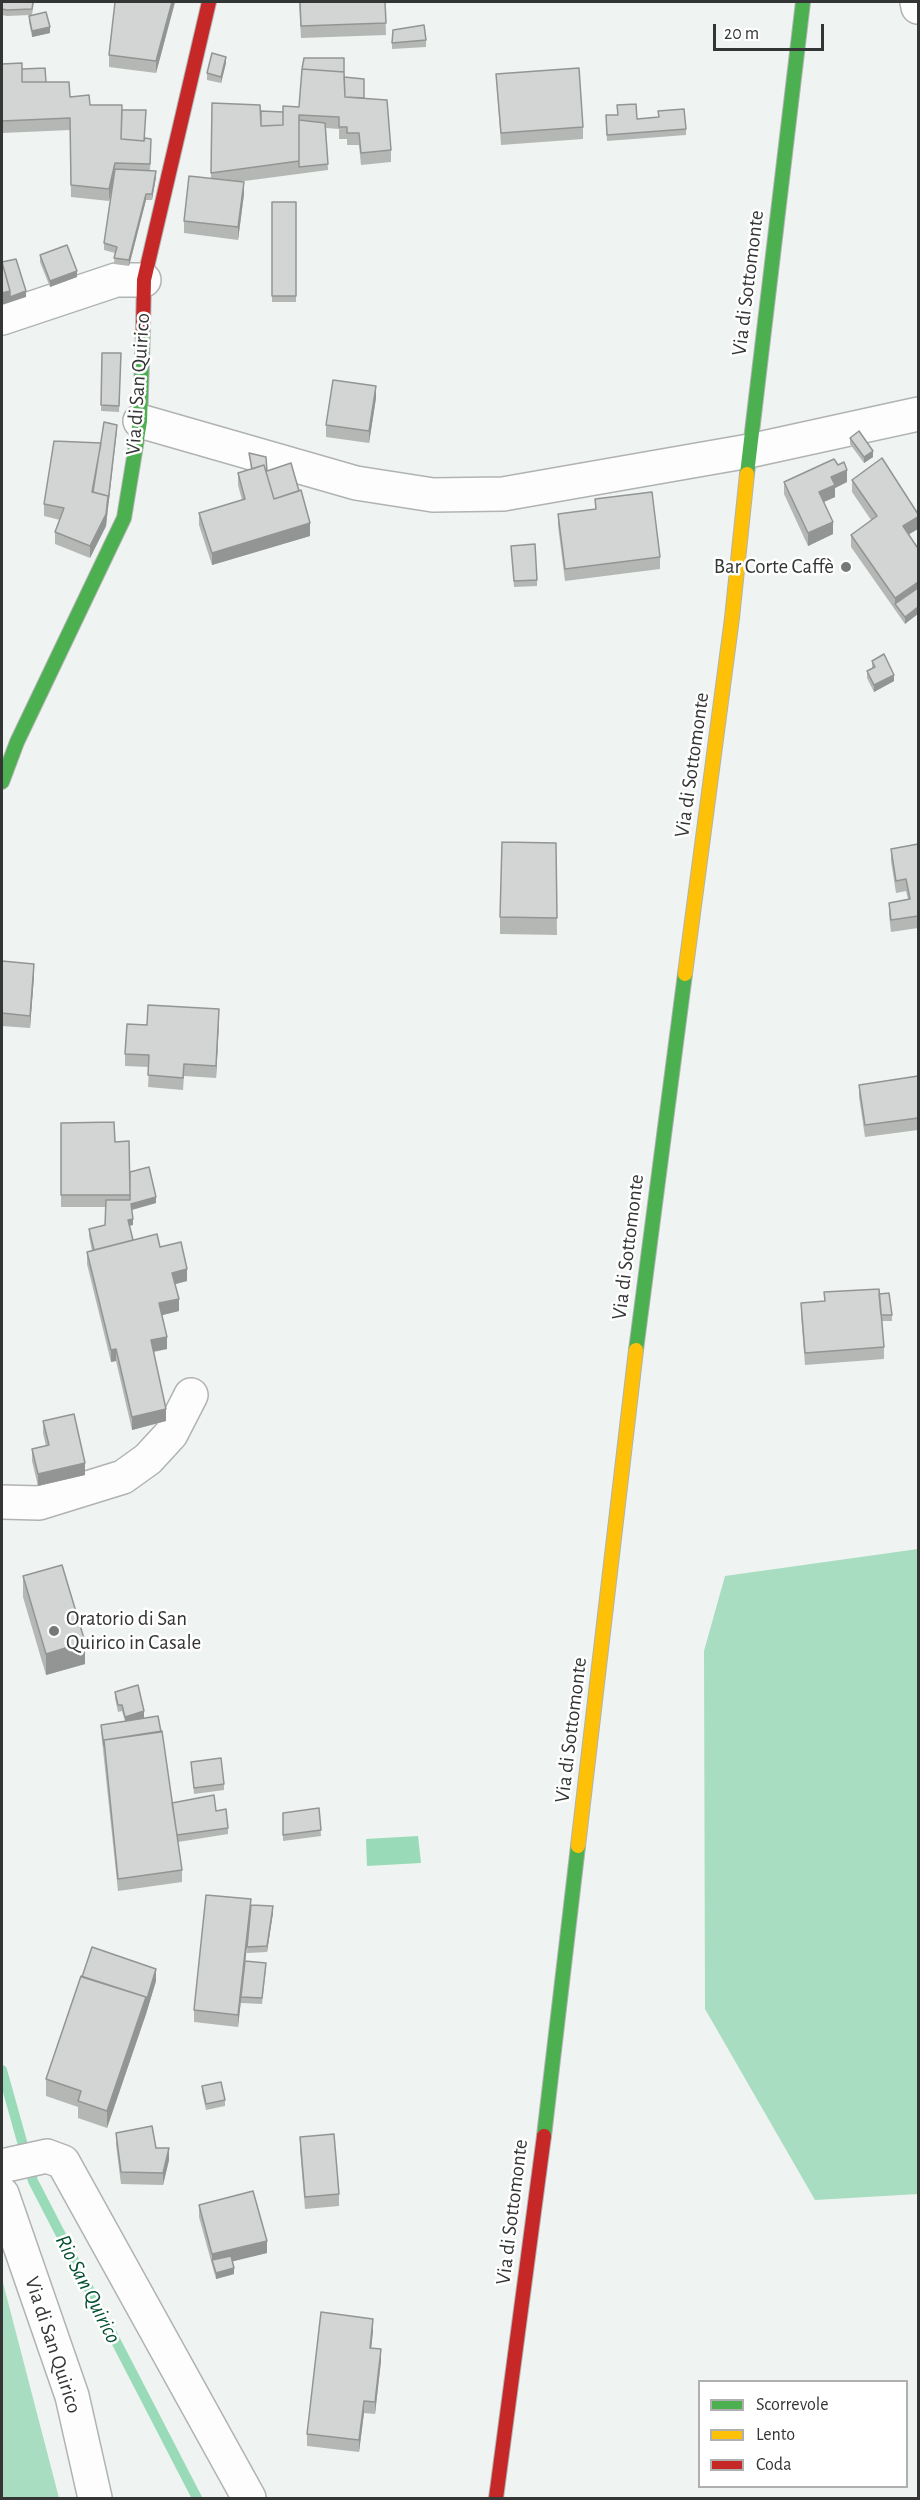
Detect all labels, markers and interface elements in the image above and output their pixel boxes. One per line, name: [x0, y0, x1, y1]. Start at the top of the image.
scale bar: [716, 12, 827, 50]
text: 20 m: [724, 25, 759, 43]
street label: Via di Sottomonte: [727, 209, 769, 357]
street label: Via di San Quirico: [120, 312, 156, 456]
place label: Bar Corte Caffè: [714, 554, 834, 580]
marker: Bar Corte Caffè: [839, 560, 853, 574]
street label: Via di Sottomonte: [669, 691, 715, 839]
street label: Via di Sottomonte: [607, 1173, 649, 1321]
place label: Oratorio di San Quirico in Casale: [66, 1606, 201, 1656]
marker: Oratorio di San Quirico in Casale: [47, 1624, 61, 1638]
street label: Via di Sottomonte: [550, 1656, 592, 1804]
street label: Via di Sottomonte: [491, 2138, 533, 2286]
water label: Rio San Quirico: [49, 2230, 127, 2348]
street label: Via di San Quirico: [19, 2273, 87, 2417]
legend: [698, 2380, 908, 2488]
text: Scorrevole: [756, 2396, 829, 2414]
text: Lento: [756, 2426, 795, 2444]
text: Coda: [756, 2456, 791, 2474]

